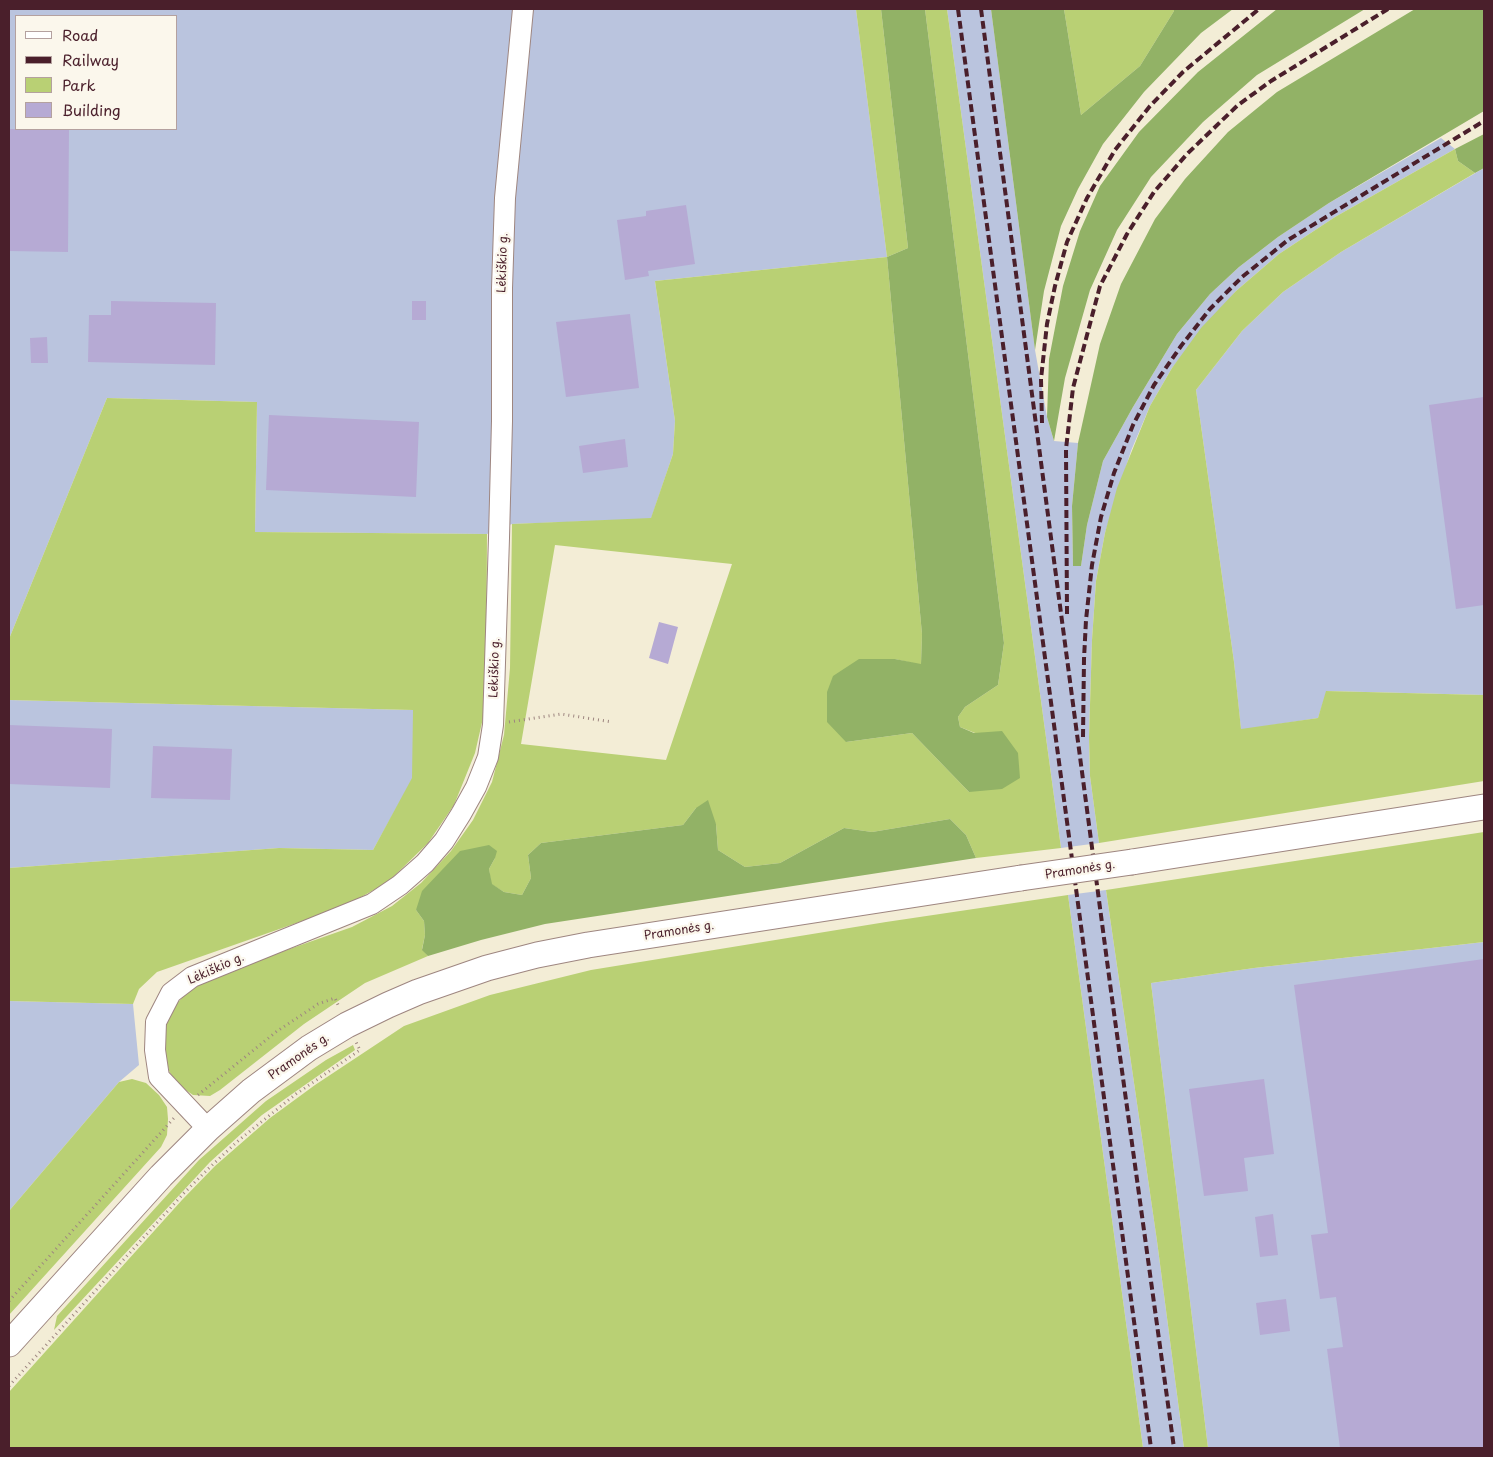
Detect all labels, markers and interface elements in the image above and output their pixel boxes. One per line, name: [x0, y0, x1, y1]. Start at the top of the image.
legend: [15, 15, 178, 130]
text: Road: [62, 23, 98, 46]
text: Railway: [62, 48, 119, 71]
text: Park: [62, 73, 96, 96]
text: Building: [62, 98, 121, 121]
street label: Lėkiškio g.: [495, 233, 511, 293]
street label: Lėkiškio g.: [487, 638, 503, 698]
street label: Pramonės g.: [1044, 857, 1116, 883]
street label: Pramonės g.: [643, 918, 715, 944]
street label: Lėkiškio g.: [186, 950, 246, 988]
street label: Pramonės g.: [266, 1031, 332, 1083]

